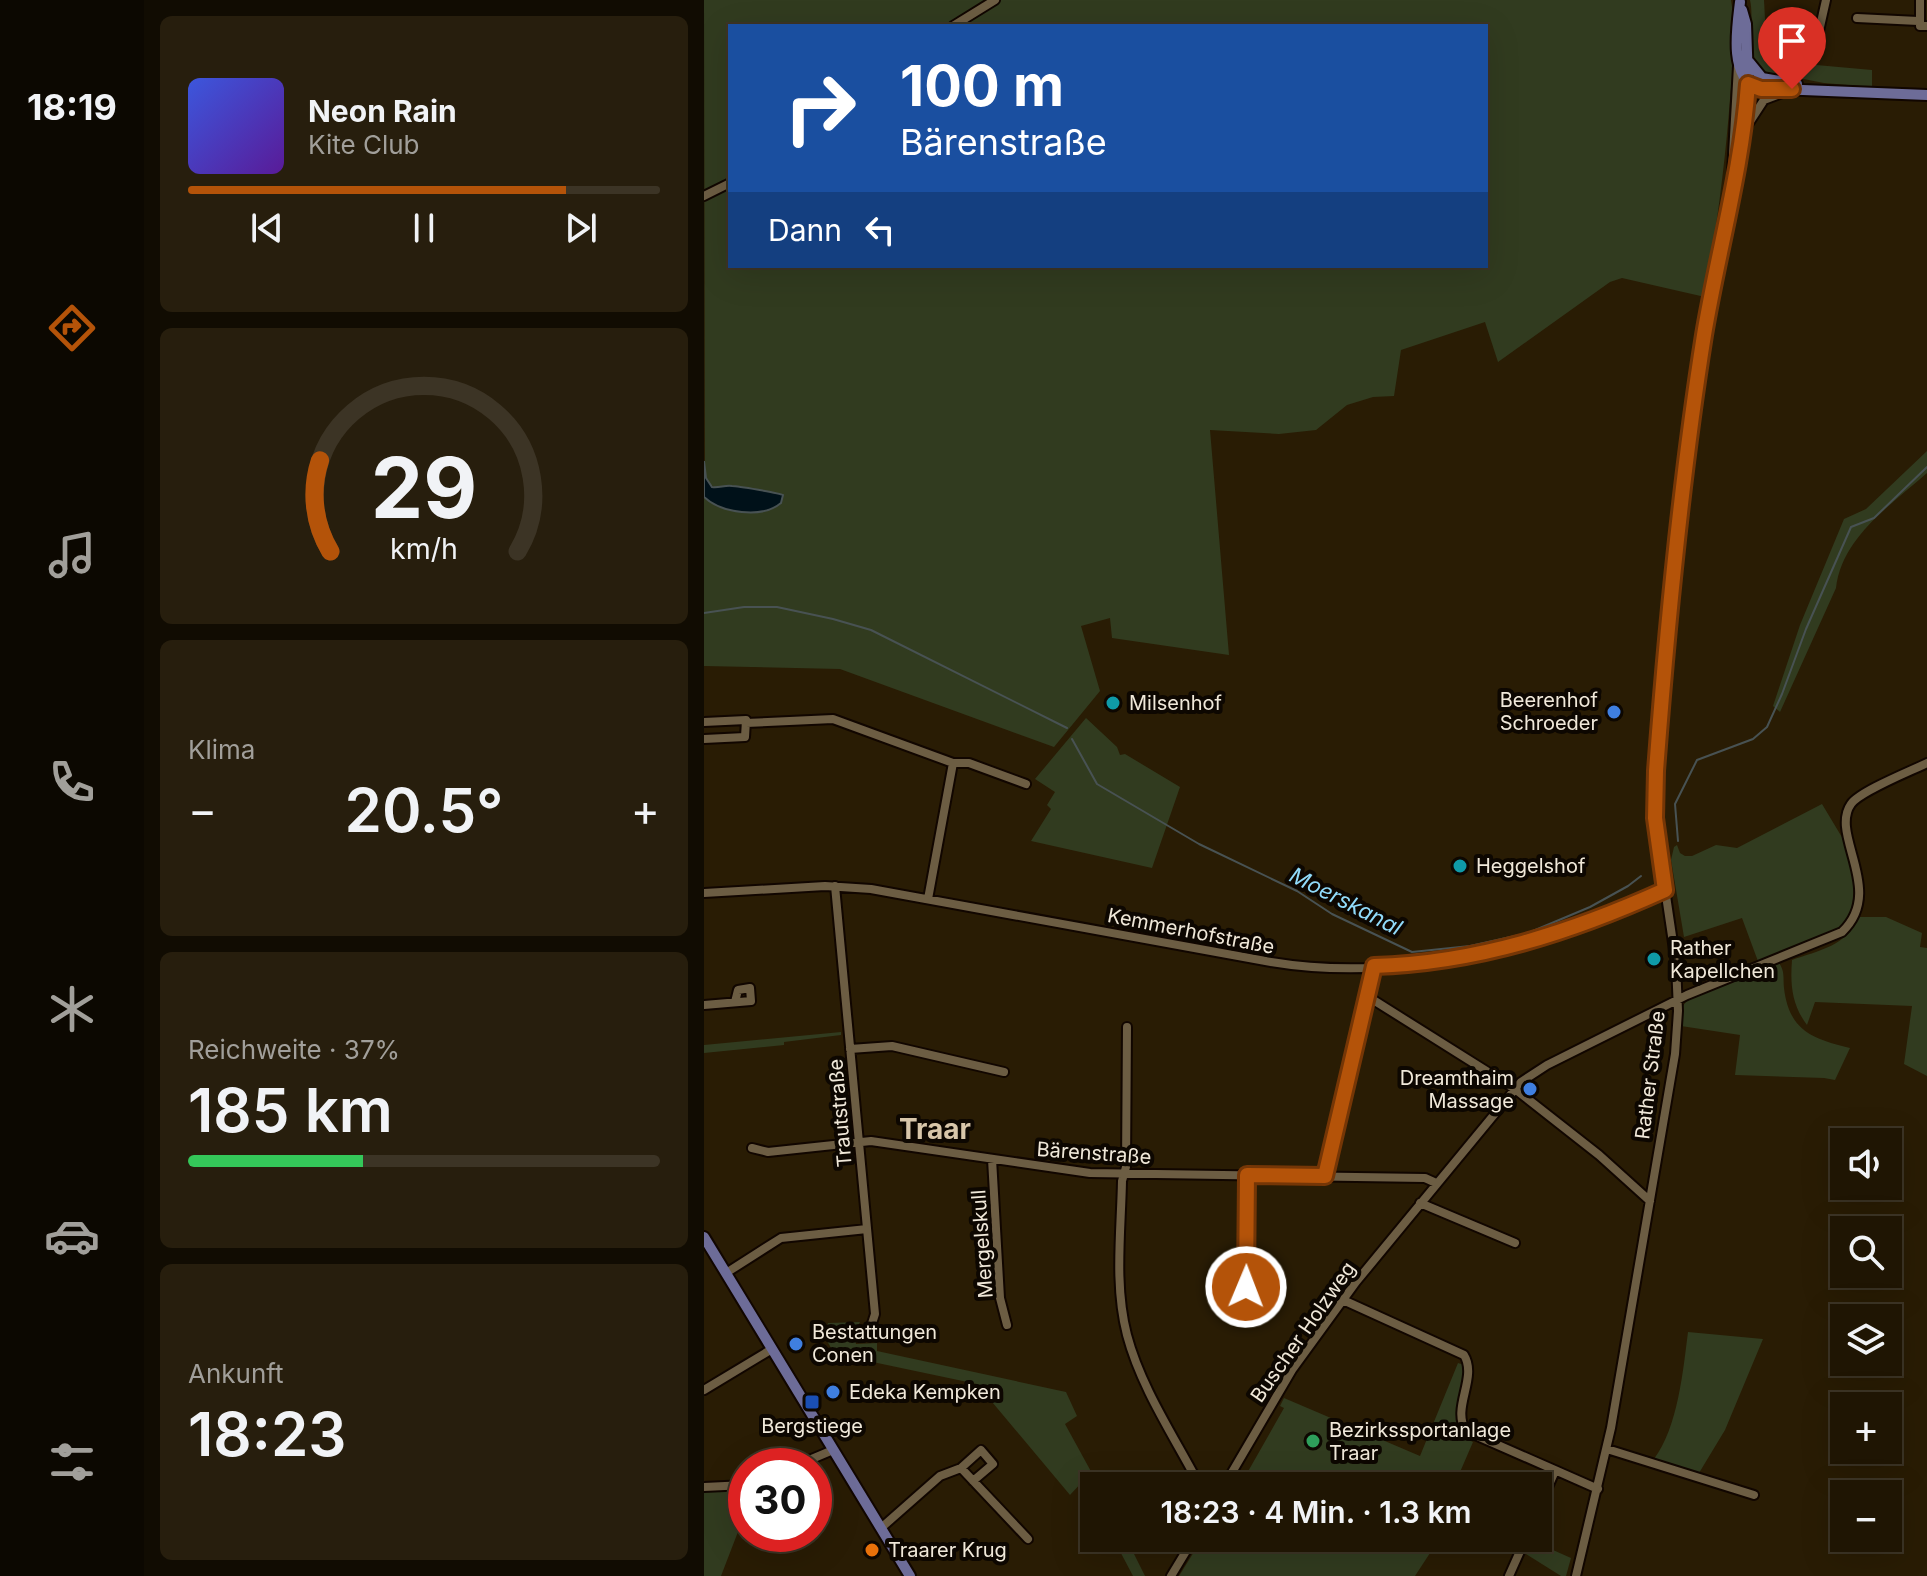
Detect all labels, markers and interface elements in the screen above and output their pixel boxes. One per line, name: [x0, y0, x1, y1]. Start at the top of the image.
pin: [1758, 7, 1826, 89]
icon: arrive: [1770, 19, 1814, 63]
text: 100 m: [900, 52, 1064, 120]
icon: right: [768, 56, 872, 160]
text: 18:19: [27, 85, 117, 129]
text: Neon Rain: [308, 93, 457, 129]
text: Bärenstraße: [900, 120, 1107, 164]
text: Kite Club: [308, 129, 419, 160]
icon: previous: [245, 206, 289, 250]
icon: pause: [402, 206, 446, 250]
icon: next: [559, 206, 603, 250]
icon: left: [858, 208, 902, 252]
text: Dann: [768, 212, 842, 248]
icon: directions: [44, 300, 100, 356]
text: 29: [371, 437, 477, 538]
icon: music: [44, 527, 100, 583]
text: km/h: [390, 531, 458, 566]
place label: Beerenhof Schroeder: [1500, 688, 1599, 735]
place label: Milsenhof: [1129, 691, 1223, 715]
marker: Milsenhof: [1104, 694, 1122, 712]
marker: Beerenhof Schroeder: [1605, 703, 1623, 721]
text: Klima: [188, 734, 255, 765]
icon: phone: [44, 754, 100, 810]
text: 20.5°: [345, 774, 503, 846]
text: −: [188, 783, 217, 837]
text: +: [631, 783, 660, 837]
place label: Heggelshof: [1476, 854, 1586, 878]
marker: Heggelshof: [1451, 857, 1469, 875]
water label: Moerskanal: [1285, 862, 1407, 941]
street label: Kemmerhofstraße: [1106, 903, 1276, 959]
place label: Rather Kapellchen: [1670, 936, 1775, 983]
marker: Rather Kapellchen: [1645, 950, 1663, 968]
icon: climate: [44, 981, 100, 1037]
street label: Rather Straße: [1630, 1009, 1670, 1141]
text: Reichweite · 37%: [188, 1034, 400, 1065]
street label: Trautstraße: [823, 1058, 857, 1168]
place label: Dreamthaim Massage: [1400, 1066, 1514, 1113]
text: 185 km: [188, 1074, 393, 1146]
marker: Dreamthaim Massage: [1521, 1080, 1539, 1098]
district label: Traar: [899, 1112, 971, 1146]
map controls: [1830, 1128, 1902, 1552]
button: sound: [1830, 1128, 1902, 1200]
street label: Bärenstraße: [1036, 1137, 1152, 1169]
street label: Mergelskull: [966, 1189, 998, 1299]
icon: car: [44, 1208, 100, 1264]
button: search: [1830, 1216, 1902, 1288]
position arrow: [1204, 1245, 1288, 1329]
street label: Buscher Holzweg: [1246, 1257, 1360, 1407]
button: layers: [1830, 1304, 1902, 1376]
place label: Bestattungen Conen: [812, 1320, 937, 1367]
marker: Bestattungen Conen: [787, 1335, 805, 1353]
text: Ankunft: [188, 1358, 284, 1389]
place label: Edeka Kempken: [849, 1380, 1001, 1404]
marker: Edeka Kempken: [824, 1383, 842, 1401]
button: +: [1830, 1392, 1902, 1464]
marker: Bergstiege: [803, 1393, 821, 1411]
text: 18:23: [188, 1398, 346, 1470]
place label: Bergstiege: [761, 1414, 863, 1438]
place label: Bezirkssportanlage Traar: [1329, 1418, 1511, 1465]
marker: Bezirkssportanlage Traar: [1304, 1432, 1322, 1450]
icon: filters: [44, 1434, 100, 1490]
speed limit sign: 30: [728, 1448, 832, 1552]
button: −: [1830, 1480, 1902, 1552]
text: 18:23 · 4 Min. · 1.3 km: [1160, 1494, 1472, 1530]
place label: Traarer Krug: [888, 1538, 1007, 1562]
marker: Traarer Krug: [863, 1541, 881, 1559]

